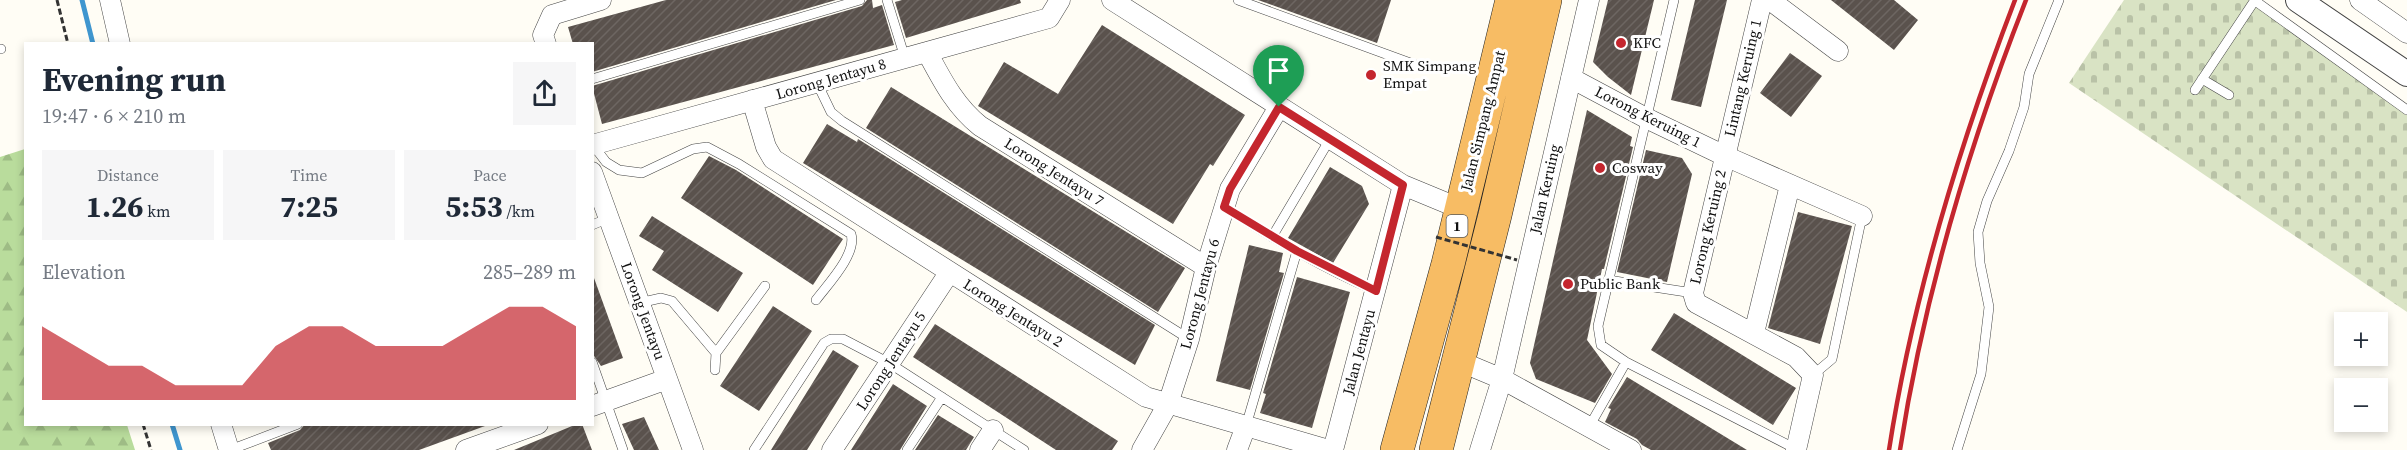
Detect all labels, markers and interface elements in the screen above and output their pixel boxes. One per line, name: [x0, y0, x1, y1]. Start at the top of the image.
street label: Lintang Keruing 1: [1719, 17, 1766, 139]
place label: KFC: [1633, 32, 1661, 53]
marker: KFC: [1614, 36, 1628, 50]
pin: [1253, 45, 1304, 107]
street label: Jalan Simpang Ampat: [1455, 48, 1510, 194]
street label: Lorong Jentayu 8: [773, 53, 888, 104]
icon: arrive: [1262, 54, 1295, 87]
place label: SMK Simpang Empat: [1383, 55, 1476, 93]
text: Evening run: [42, 57, 226, 102]
button: share: [513, 62, 576, 125]
marker: SMK Simpang Empat: [1364, 68, 1378, 82]
street label: Lorong Keruing 1: [1591, 81, 1705, 152]
text: 19:47 · 6 × 210 m: [42, 102, 186, 130]
street label: Lorong Jentayu 7: [1000, 133, 1108, 211]
street label: Jalan Keruing: [1524, 142, 1565, 237]
place label: Cosway: [1612, 157, 1663, 178]
marker: Cosway: [1593, 161, 1607, 175]
text: Distance: [97, 164, 159, 186]
text: Time: [290, 164, 328, 186]
text: Pace: [473, 164, 507, 186]
street label: Lorong Keruing 2: [1684, 168, 1731, 286]
text: 1.26: [86, 186, 143, 227]
text: 7:25: [280, 186, 338, 227]
text: 5:53: [445, 186, 503, 227]
text: km: [143, 200, 170, 222]
text: /km: [503, 200, 535, 222]
road number: 1: [1446, 215, 1468, 237]
street label: Lorong Jentayu 6: [1175, 236, 1224, 352]
text: Elevation: [42, 258, 126, 286]
text: 285–289 m: [483, 258, 576, 286]
street label: Lorong Jentayu: [616, 259, 671, 363]
place label: Public Bank: [1580, 273, 1661, 294]
street label: Lorong Jentayu 2: [959, 274, 1067, 352]
marker: Public Bank: [1561, 277, 1575, 291]
street label: Jalan Jentayu: [1337, 306, 1380, 398]
street label: Lorong Jentayu 5: [851, 307, 930, 414]
map controls: [2334, 312, 2388, 432]
button: +: [2334, 312, 2388, 366]
button: −: [2334, 378, 2388, 432]

